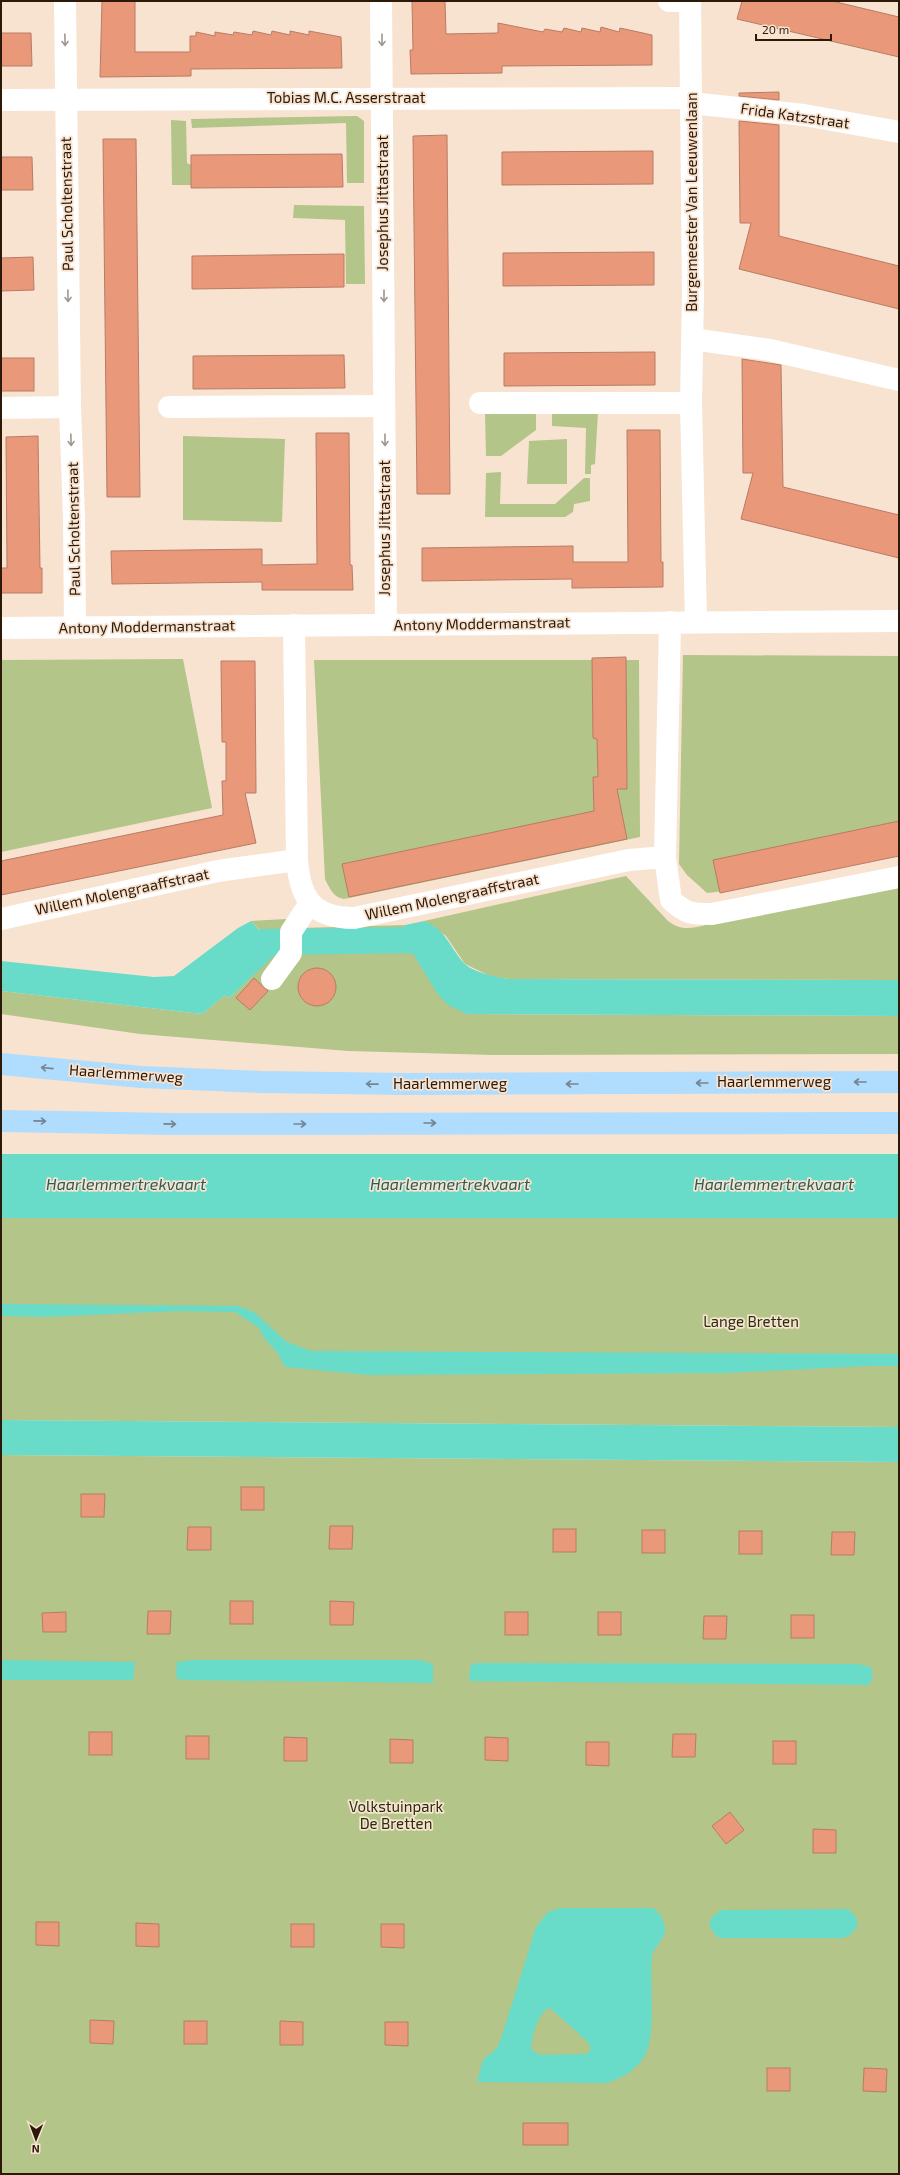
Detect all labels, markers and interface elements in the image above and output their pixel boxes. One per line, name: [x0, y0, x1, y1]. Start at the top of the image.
scale bar: [756, 16, 831, 42]
text: 20 m: [762, 22, 789, 36]
one-way arrow: [61, 33, 69, 46]
one-way arrow: [378, 33, 386, 46]
street label: Tobias M.C. Asserstraat: [267, 88, 426, 106]
street label: Burgemeester Van Leeuwenlaan: [682, 92, 700, 312]
street label: Frida Katzstraat: [740, 98, 851, 132]
street label: Josephus Jittastraat: [373, 135, 391, 271]
street label: Paul Scholtenstraat: [56, 136, 76, 271]
one-way arrow: [64, 289, 72, 302]
one-way arrow: [380, 289, 387, 302]
one-way arrow: [67, 433, 75, 446]
one-way arrow: [381, 433, 388, 446]
street label: Josephus Jittastraat: [375, 460, 393, 596]
street label: Paul Scholtenstraat: [63, 461, 83, 596]
street label: Antony Moddermanstraat: [394, 612, 571, 634]
street label: Antony Moddermanstraat: [59, 615, 236, 637]
street label: Willem Molengraaffstraat: [33, 864, 211, 918]
street label: Willem Molengraaffstraat: [363, 869, 541, 923]
street label: Haarlemmerweg: [69, 1060, 184, 1086]
one-way arrow: [41, 1064, 54, 1072]
street label: Haarlemmerweg: [717, 1072, 832, 1090]
street label: Haarlemmerweg: [393, 1074, 508, 1092]
one-way arrow: [854, 1078, 867, 1086]
one-way arrow: [696, 1079, 709, 1087]
one-way arrow: [366, 1080, 379, 1088]
one-way arrow: [566, 1080, 579, 1088]
one-way arrow: [33, 1118, 46, 1125]
one-way arrow: [423, 1119, 436, 1127]
one-way arrow: [163, 1120, 176, 1128]
one-way arrow: [293, 1120, 306, 1128]
water label: Haarlemmertrekvaart: [46, 1174, 207, 1193]
water label: Haarlemmertrekvaart: [370, 1174, 531, 1193]
water label: Haarlemmertrekvaart: [694, 1174, 855, 1193]
park label: Lange Bretten: [703, 1312, 799, 1330]
park label: Volkstuinpark De Bretten: [349, 1797, 443, 1832]
north arrow: [16, 2119, 56, 2159]
text: N: [32, 2143, 40, 2156]

